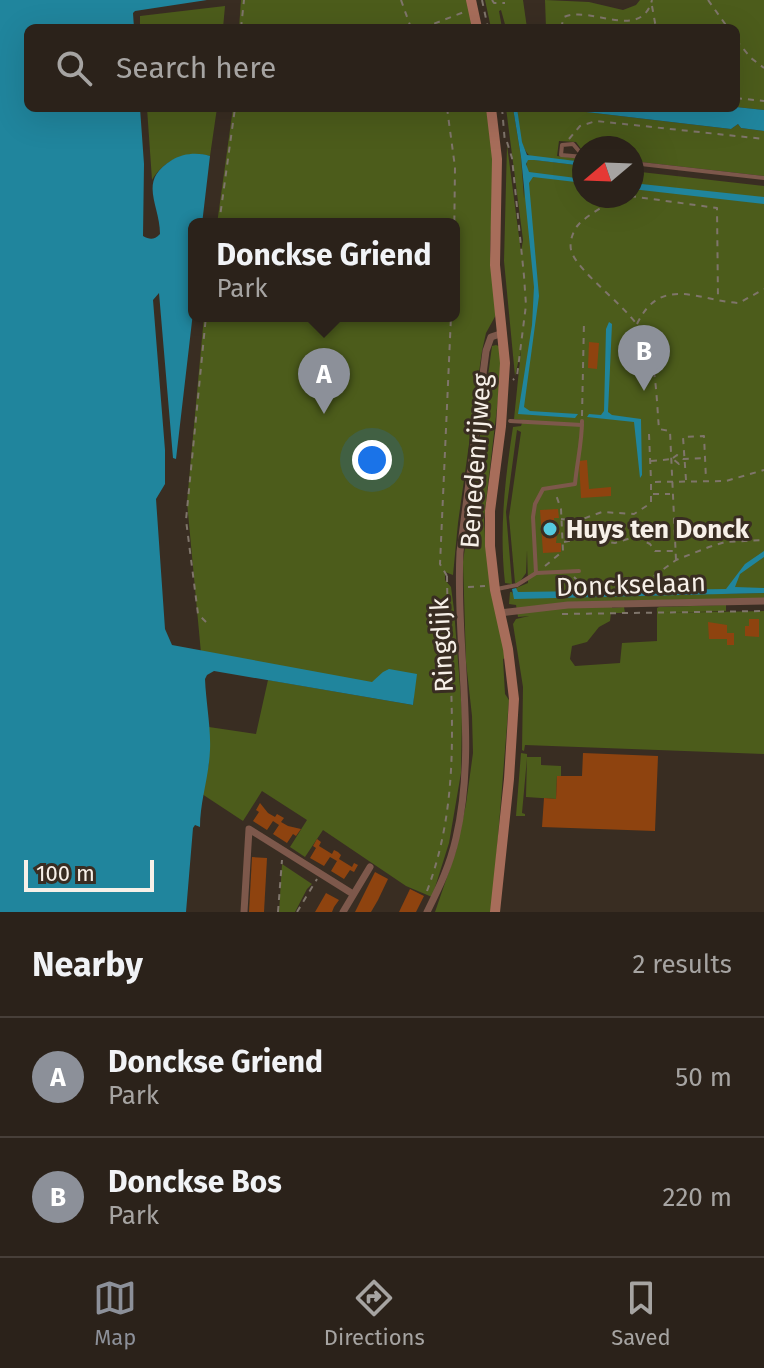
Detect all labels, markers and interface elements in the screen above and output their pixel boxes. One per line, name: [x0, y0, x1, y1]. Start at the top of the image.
search box: [24, 24, 740, 112]
icon: search: [52, 46, 96, 90]
text: Search here: [116, 50, 276, 86]
north arrow: [572, 136, 644, 208]
popup: [188, 218, 460, 322]
text: Donckse Griend: [216, 237, 432, 273]
text: Park: [216, 273, 268, 304]
pin: B: [618, 325, 670, 391]
pin: A: [298, 348, 350, 414]
street label: Benedenrijweg: [454, 372, 498, 550]
your location: [352, 440, 392, 480]
place label: Huys ten Donck: [566, 514, 750, 545]
marker: Huys ten Donck: [541, 520, 559, 538]
street label: Donckselaan: [556, 567, 706, 603]
street label: Ringdijk: [424, 596, 460, 693]
scale bar: [24, 856, 154, 892]
text: 100 m: [36, 860, 95, 887]
text: Nearby: [32, 944, 143, 985]
text: 2 results: [632, 949, 732, 980]
text: Donckse Griend: [108, 1044, 323, 1080]
text: A: [50, 1062, 66, 1093]
text: 50 m: [675, 1062, 732, 1093]
text: Park: [108, 1080, 159, 1111]
text: Donckse Bos: [108, 1164, 282, 1200]
text: B: [50, 1182, 66, 1213]
text: 220 m: [663, 1182, 732, 1213]
text: Park: [108, 1200, 159, 1231]
tab: Map: [93, 1276, 137, 1351]
tab: Directions: [324, 1276, 425, 1351]
tab: Saved: [611, 1276, 671, 1351]

